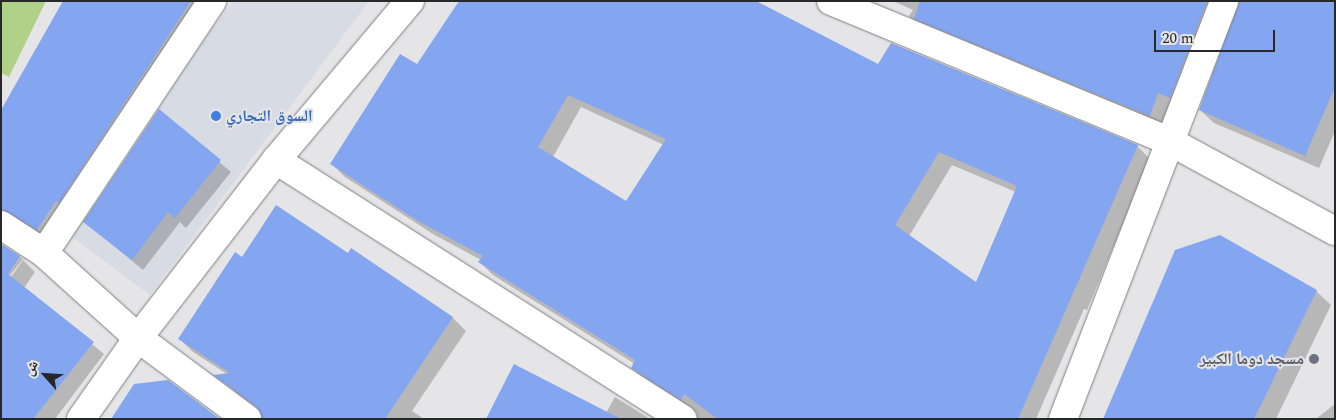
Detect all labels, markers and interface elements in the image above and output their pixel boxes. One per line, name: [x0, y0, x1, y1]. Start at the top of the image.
scale bar: [1156, 20, 1277, 52]
text: 20 m: [1162, 27, 1194, 50]
place label: السوق التجاري: [226, 106, 313, 126]
marker: السوق التجاري: [210, 110, 222, 122]
place label: مسجد دوما الكبير: [1200, 349, 1304, 369]
north arrow: [20, 350, 70, 400]
marker: مسجد دوما الكبير: [1308, 353, 1320, 365]
text: ش: [18, 357, 44, 379]

